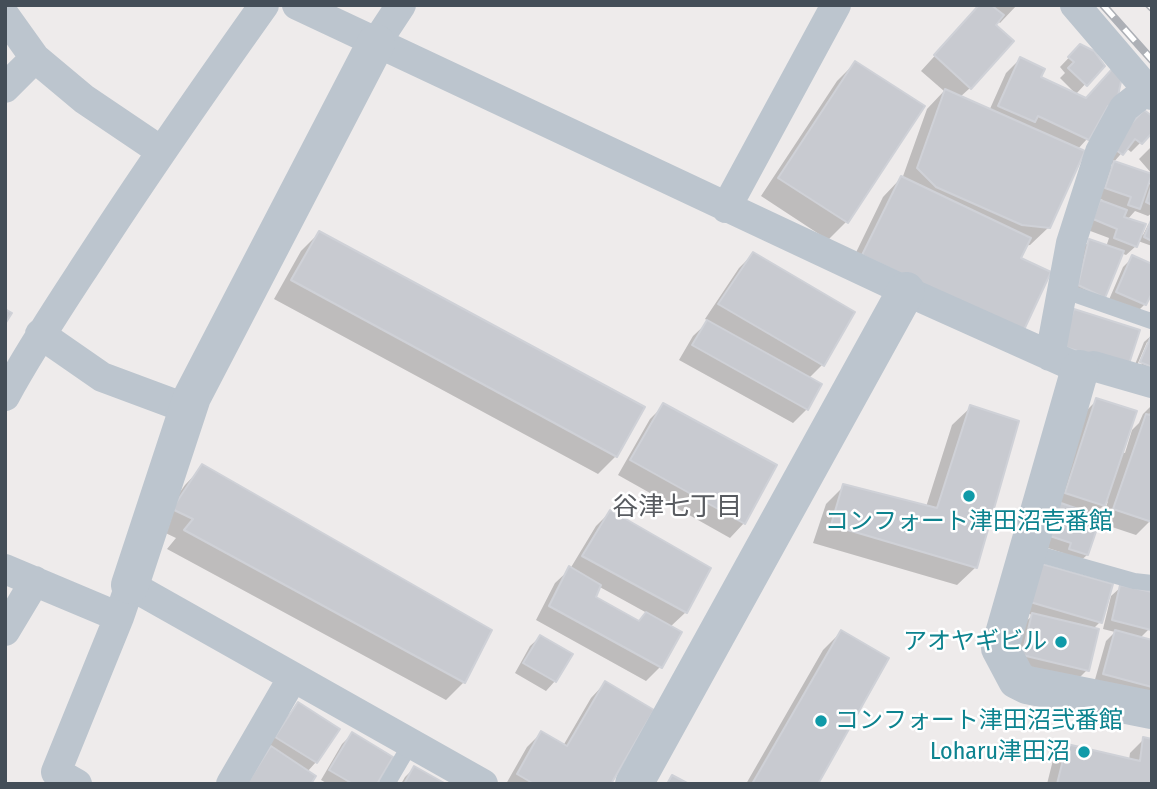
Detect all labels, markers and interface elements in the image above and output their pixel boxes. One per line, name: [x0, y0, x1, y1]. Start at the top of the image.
marker: コンフォート津田沼壱番館: [961, 488, 977, 504]
district label: 谷津七丁目: [612, 492, 742, 524]
place label: コンフォート津田沼壱番館: [825, 508, 1113, 536]
place label: アオヤギビル: [903, 628, 1047, 656]
marker: アオヤギビル: [1053, 634, 1069, 650]
place label: コンフォート津田沼弐番館: [835, 707, 1123, 735]
marker: コンフォート津田沼弐番館: [813, 713, 829, 729]
place label: Loharu津田沼: [930, 738, 1070, 766]
marker: Loharu津田沼: [1076, 744, 1092, 760]

